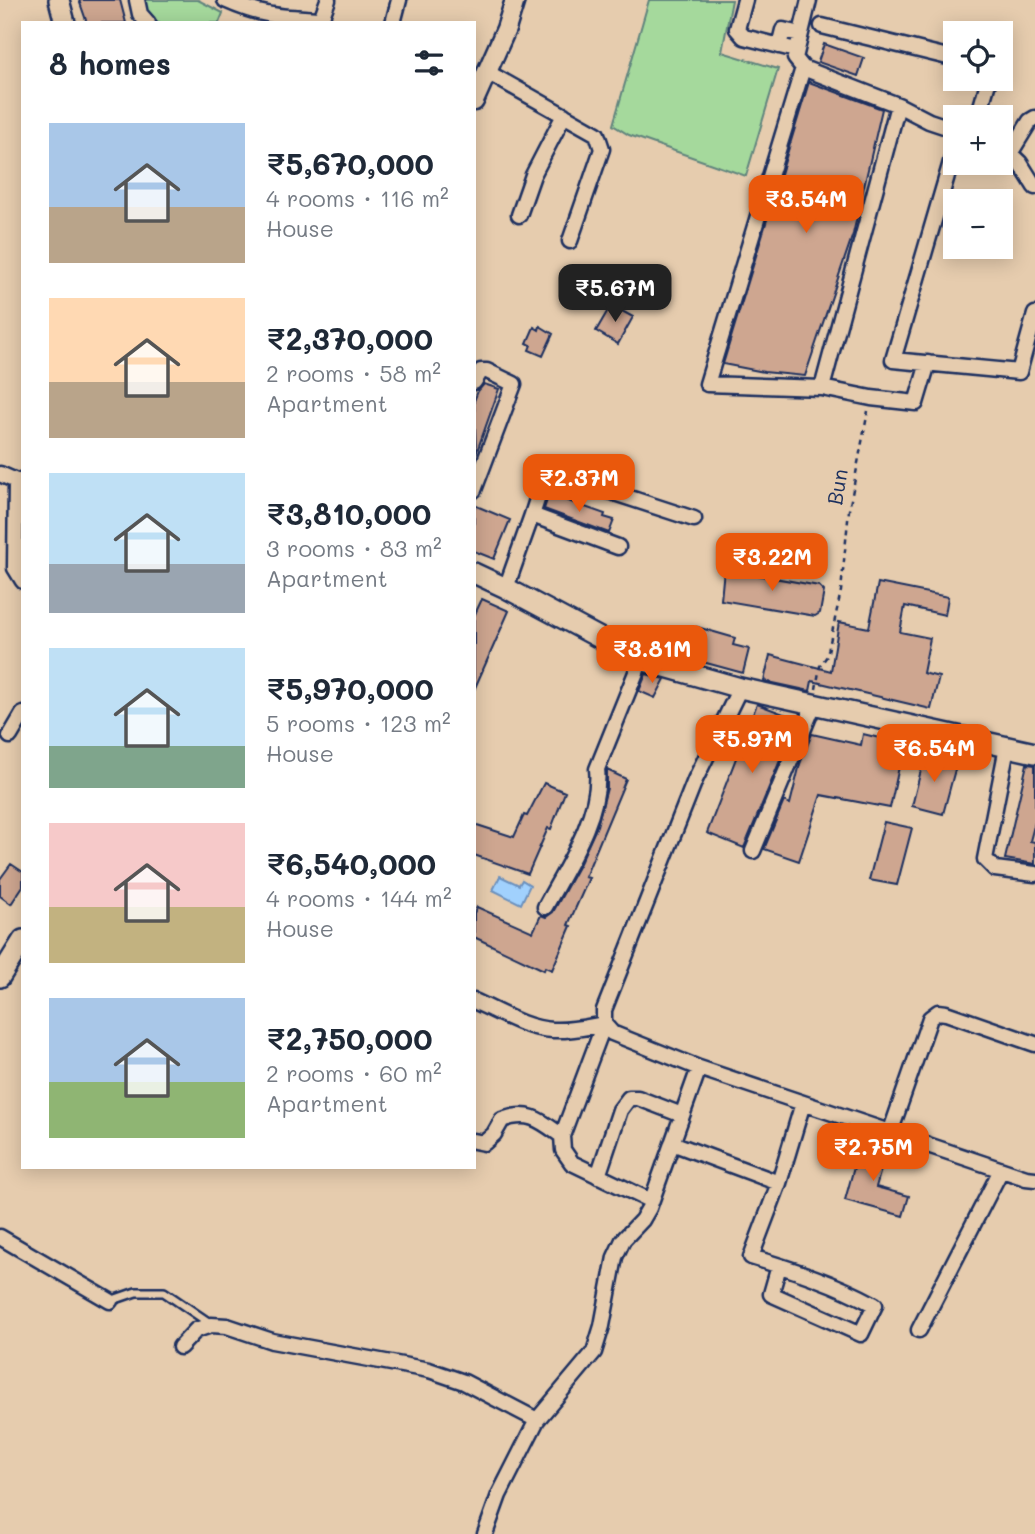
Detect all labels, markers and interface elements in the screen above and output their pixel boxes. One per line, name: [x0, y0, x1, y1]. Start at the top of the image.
map controls: [943, 21, 1013, 259]
button: locate: [943, 21, 1013, 91]
text: 8 homes: [49, 43, 171, 83]
icon: filters: [410, 44, 448, 82]
button: +: [943, 105, 1013, 175]
text: ₹5,670,000: [266, 143, 434, 183]
icon: home: [105, 151, 189, 235]
pin: ₹3.54M: [749, 176, 863, 235]
text: 4 rooms · 116 m²: [266, 183, 449, 213]
text: ₹3.54M: [765, 183, 847, 213]
button: −: [943, 189, 1013, 259]
text: House: [266, 213, 334, 243]
pin: ₹5.67M: [558, 264, 672, 324]
text: ₹5.67M: [574, 272, 656, 302]
text: ₹2,370,000: [266, 318, 433, 358]
icon: home: [105, 326, 189, 410]
text: 2 rooms · 58 m²: [266, 358, 441, 388]
text: Apartment: [266, 388, 388, 418]
pin: ₹2.37M: [522, 454, 636, 514]
text: ₹2.37M: [539, 462, 619, 492]
street label: Bun: [820, 467, 853, 507]
text: ₹3,810,000: [266, 493, 431, 533]
icon: home: [105, 501, 189, 585]
text: 3 rooms · 83 m²: [266, 533, 442, 563]
pin: ₹3.22M: [715, 534, 829, 593]
text: ₹3.22M: [732, 541, 812, 571]
text: Apartment: [266, 563, 388, 593]
pin: ₹3.81M: [595, 626, 709, 685]
text: ₹3.81M: [612, 633, 692, 663]
text: ₹5,970,000: [266, 668, 434, 708]
icon: home: [105, 676, 189, 760]
text: 5 rooms · 123 m²: [266, 708, 451, 738]
pin: ₹5.97M: [695, 716, 809, 775]
text: ₹5.97M: [712, 723, 792, 753]
pin: ₹6.54M: [877, 724, 991, 784]
text: ₹6.54M: [893, 732, 975, 762]
text: House: [266, 738, 334, 768]
text: ₹6,540,000: [266, 843, 436, 883]
icon: home: [105, 851, 189, 935]
text: 4 rooms · 144 m²: [266, 883, 452, 913]
text: House: [266, 913, 334, 943]
text: ₹2,750,000: [266, 1018, 432, 1058]
icon: home: [105, 1026, 189, 1110]
text: 2 rooms · 60 m²: [266, 1058, 442, 1088]
text: Apartment: [266, 1088, 388, 1118]
pin: ₹2.75M: [816, 1124, 930, 1183]
text: ₹2.75M: [833, 1131, 913, 1161]

